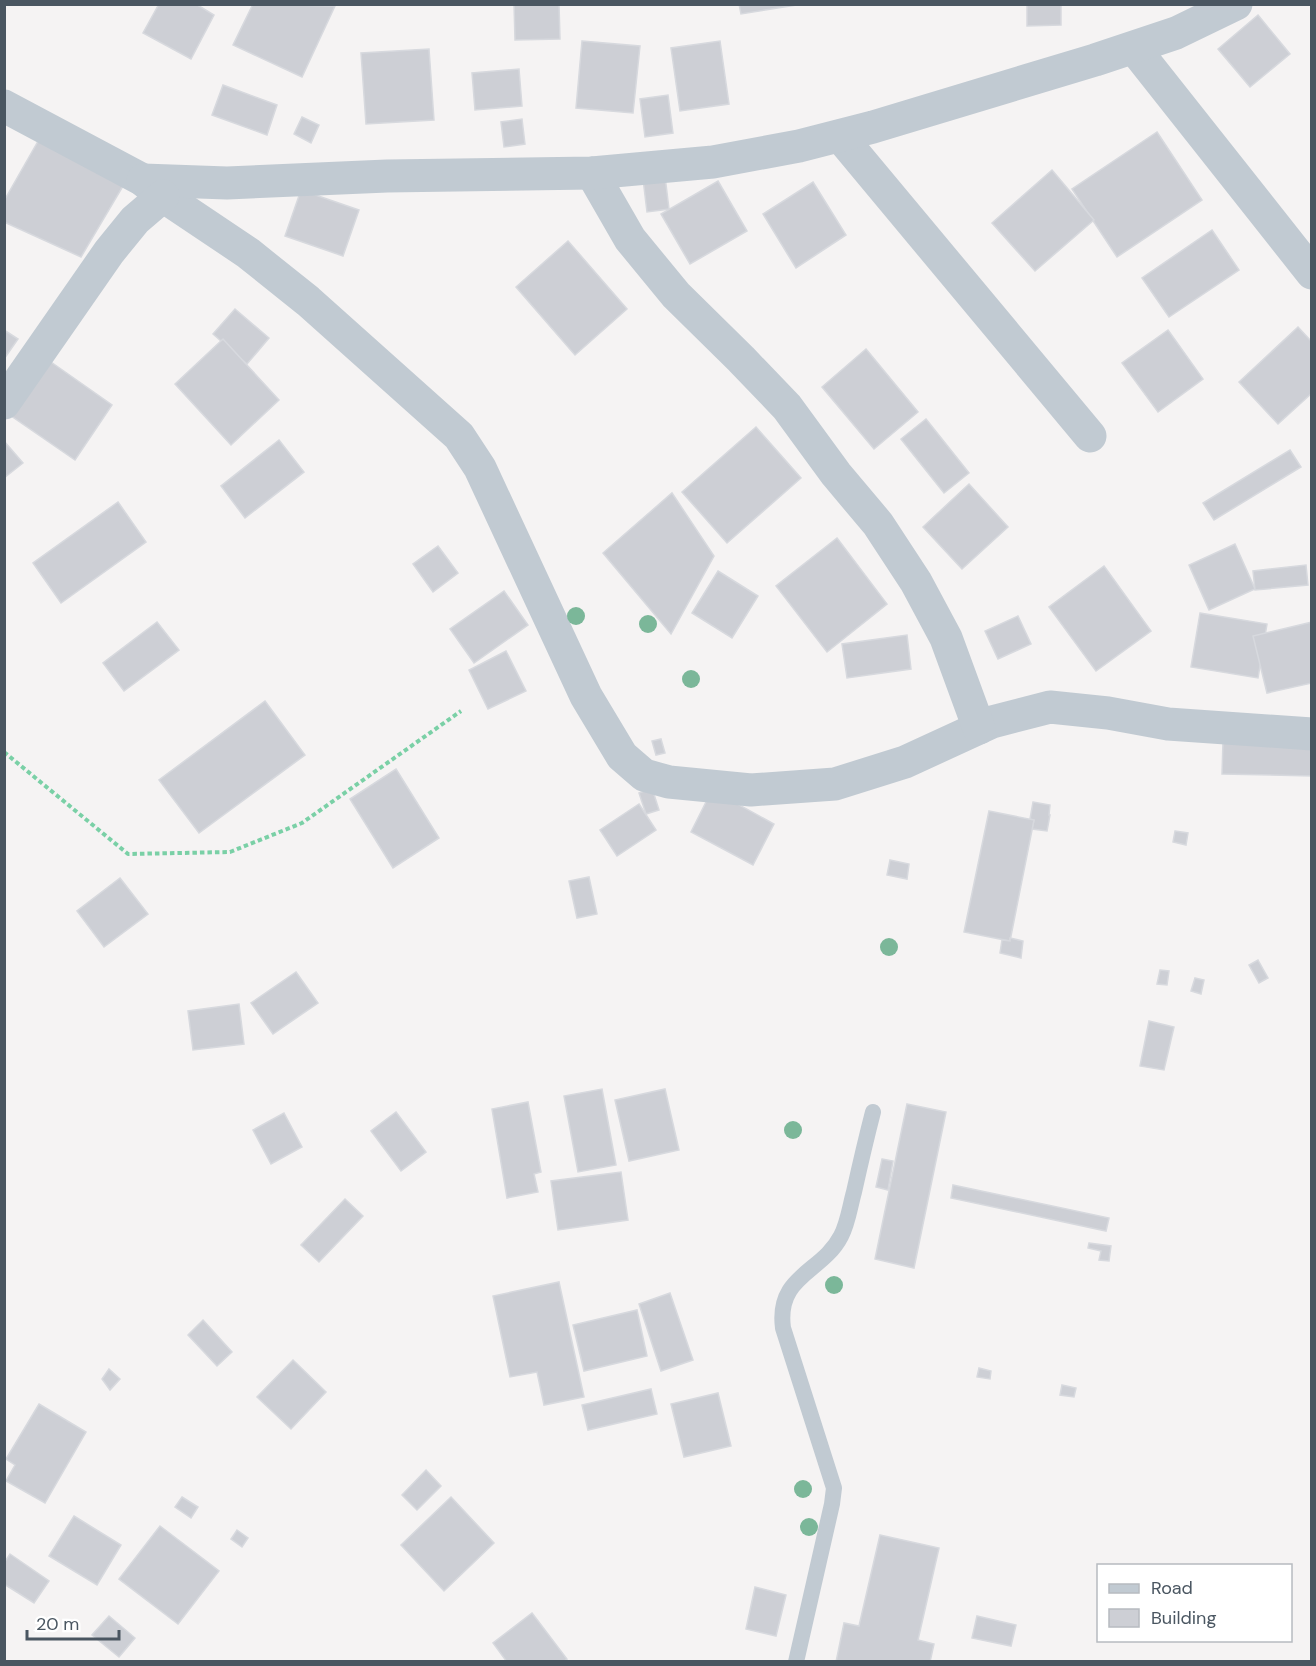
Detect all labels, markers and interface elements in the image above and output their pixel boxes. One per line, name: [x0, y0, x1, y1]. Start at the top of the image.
legend: [1097, 1564, 1292, 1642]
text: Road: [1151, 1576, 1193, 1600]
scale bar: [27, 1603, 118, 1641]
text: Building: [1151, 1606, 1216, 1630]
text: 20 m: [36, 1612, 79, 1636]

